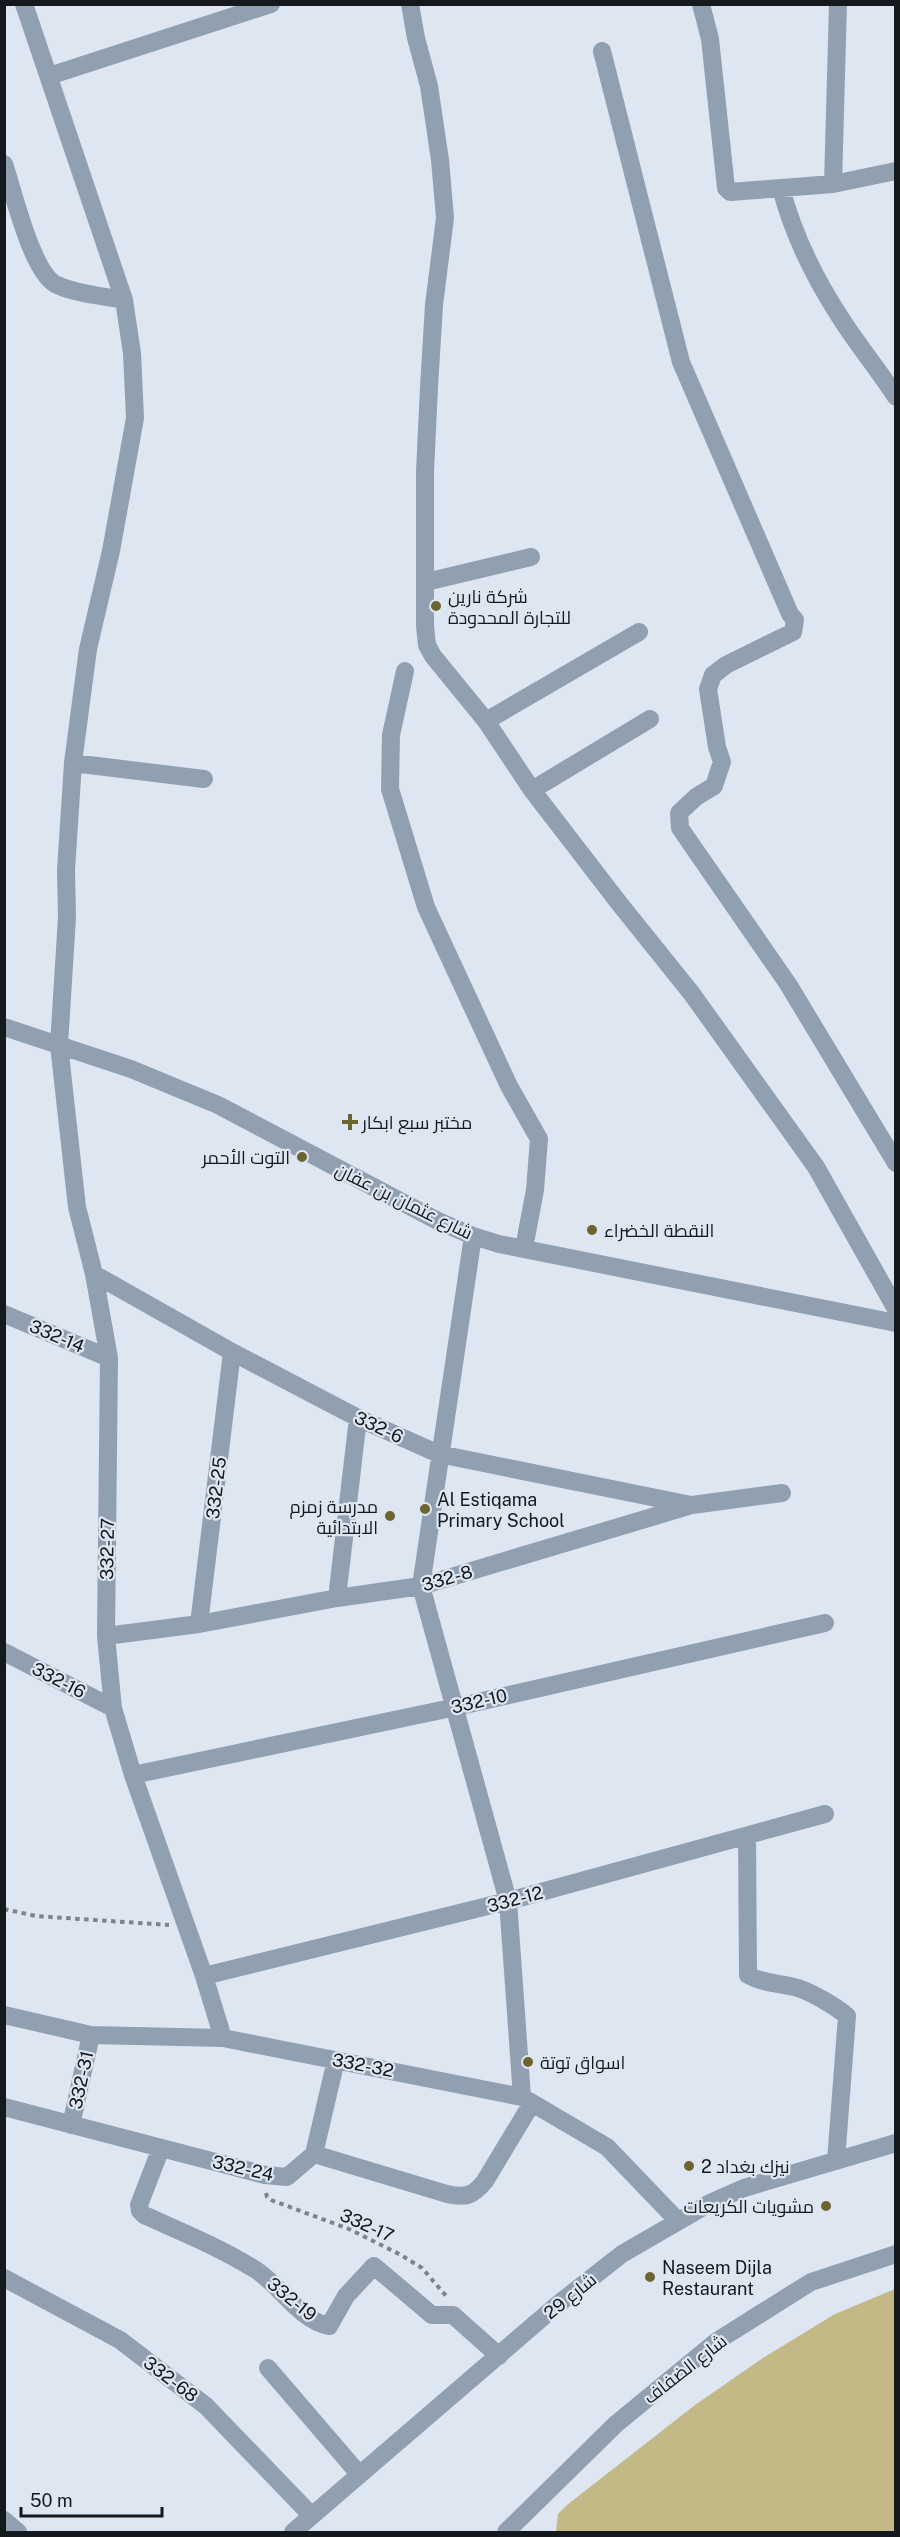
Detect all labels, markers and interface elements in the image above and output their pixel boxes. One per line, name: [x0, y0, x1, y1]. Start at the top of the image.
place label: شركة نارين للتجارة المحدودة: [448, 586, 571, 629]
marker: شركة نارين للتجارة المحدودة: [429, 599, 443, 613]
place label: مختبر سبع ابكار: [361, 1112, 472, 1135]
marker: مختبر سبع ابكار: [343, 1115, 357, 1129]
place label: التوت الأحمر: [201, 1147, 290, 1169]
marker: التوت الأحمر: [295, 1150, 309, 1164]
street label: شارع عثمان بن عفان: [331, 1159, 476, 1245]
place label: النقطة الخضراء: [604, 1220, 714, 1242]
marker: النقطة الخضراء: [585, 1223, 599, 1237]
street label: 332-14: [26, 1315, 88, 1357]
street label: 332-6: [351, 1407, 407, 1447]
street label: 332-25: [202, 1456, 230, 1520]
place label: Al Estiqama Primary School: [437, 1489, 565, 1531]
place label: مدرسة زمزم الابتدائية: [289, 1496, 378, 1538]
marker: Al Estiqama Primary School: [418, 1502, 432, 1516]
marker: مدرسة زمزم الابتدائية: [383, 1509, 397, 1523]
street label: 332-27: [96, 1518, 118, 1580]
street label: 332-8: [419, 1561, 475, 1595]
street label: 332-16: [29, 1658, 89, 1702]
street label: 332-10: [449, 1684, 509, 1718]
street label: 332-12: [485, 1882, 545, 1916]
street label: 332-31: [65, 2049, 97, 2111]
street label: 332-32: [330, 2049, 396, 2081]
place label: اسواق توتة: [540, 2052, 625, 2075]
marker: اسواق توتة: [521, 2055, 535, 2069]
street label: 332-24: [210, 2151, 276, 2185]
place label: نيزك بغداد 2: [701, 2156, 790, 2178]
marker: نيزك بغداد 2: [682, 2159, 696, 2173]
place label: مشويات الكريعات: [684, 2196, 814, 2218]
marker: مشويات الكريعات: [819, 2199, 833, 2213]
street label: 332-17: [337, 2204, 397, 2246]
place label: Naseem Dijla Restaurant: [662, 2257, 772, 2299]
street label: شارع 29: [540, 2269, 602, 2325]
marker: Naseem Dijla Restaurant: [643, 2270, 657, 2284]
street label: 332-19: [263, 2273, 321, 2325]
street label: شارع الضفاف: [639, 2330, 732, 2410]
street label: 332-68: [140, 2352, 202, 2406]
scale bar: [21, 2480, 162, 2518]
text: 50 m: [30, 2490, 73, 2511]

